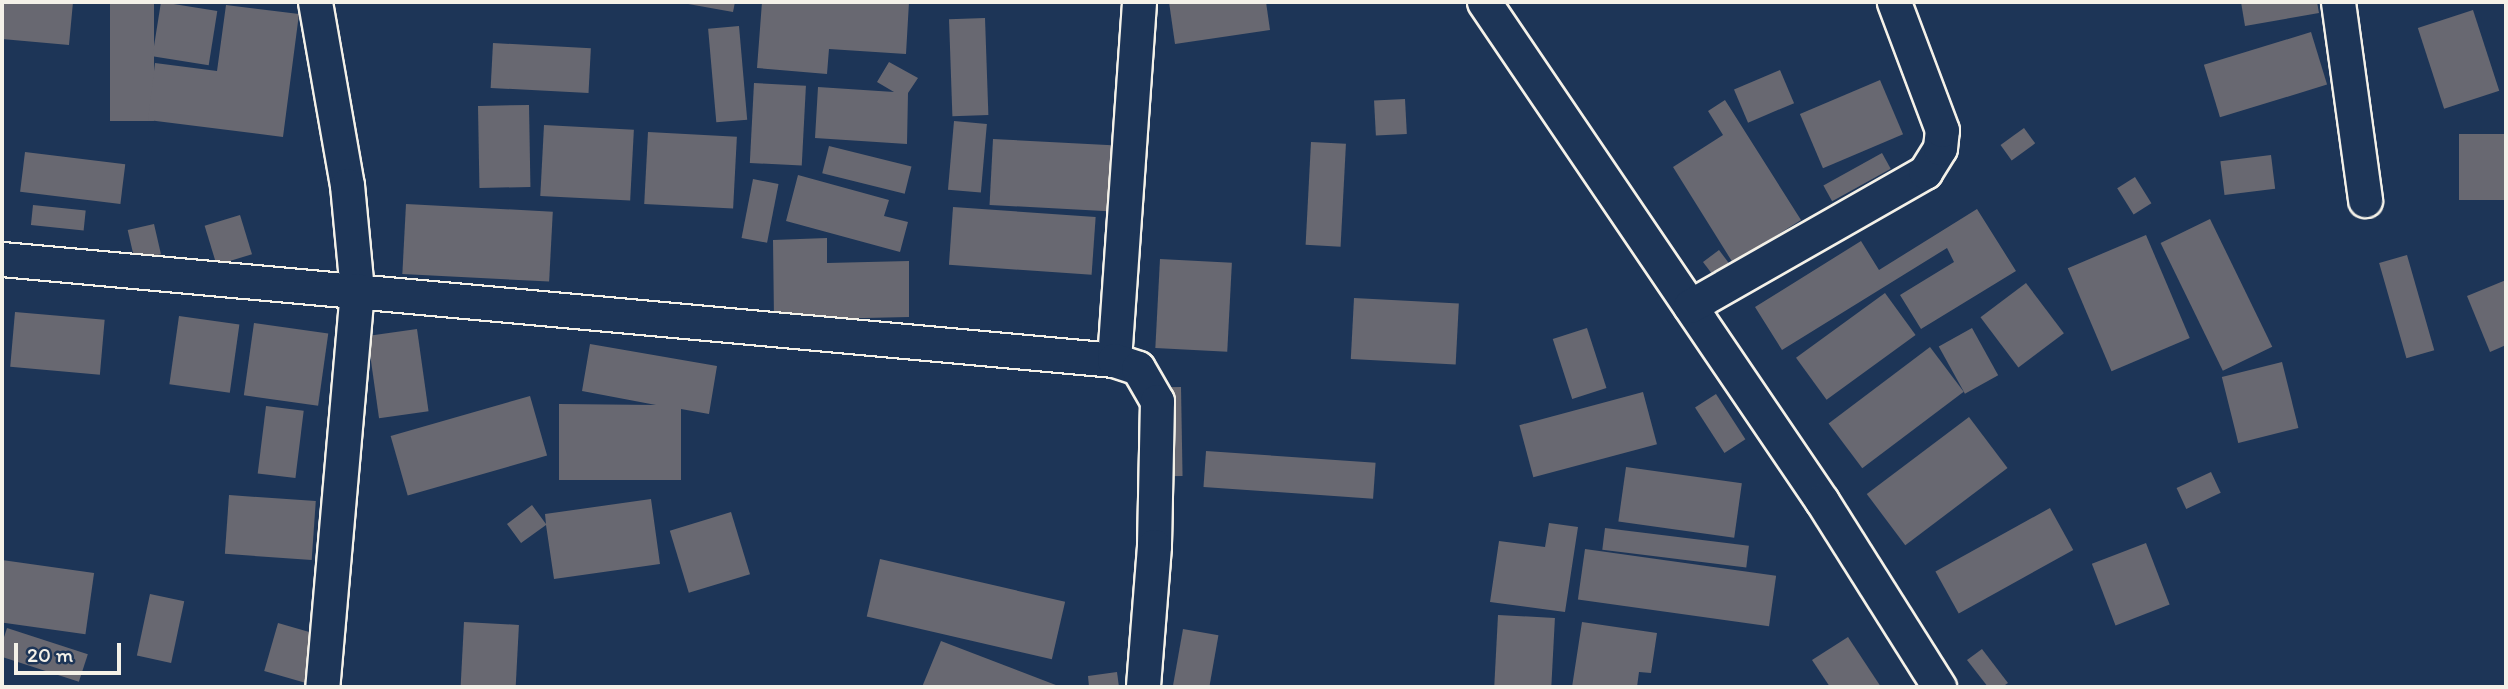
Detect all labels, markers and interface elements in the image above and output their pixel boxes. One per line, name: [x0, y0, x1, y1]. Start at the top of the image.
scale bar: [18, 630, 124, 674]
text: 20 m: [27, 642, 73, 667]

